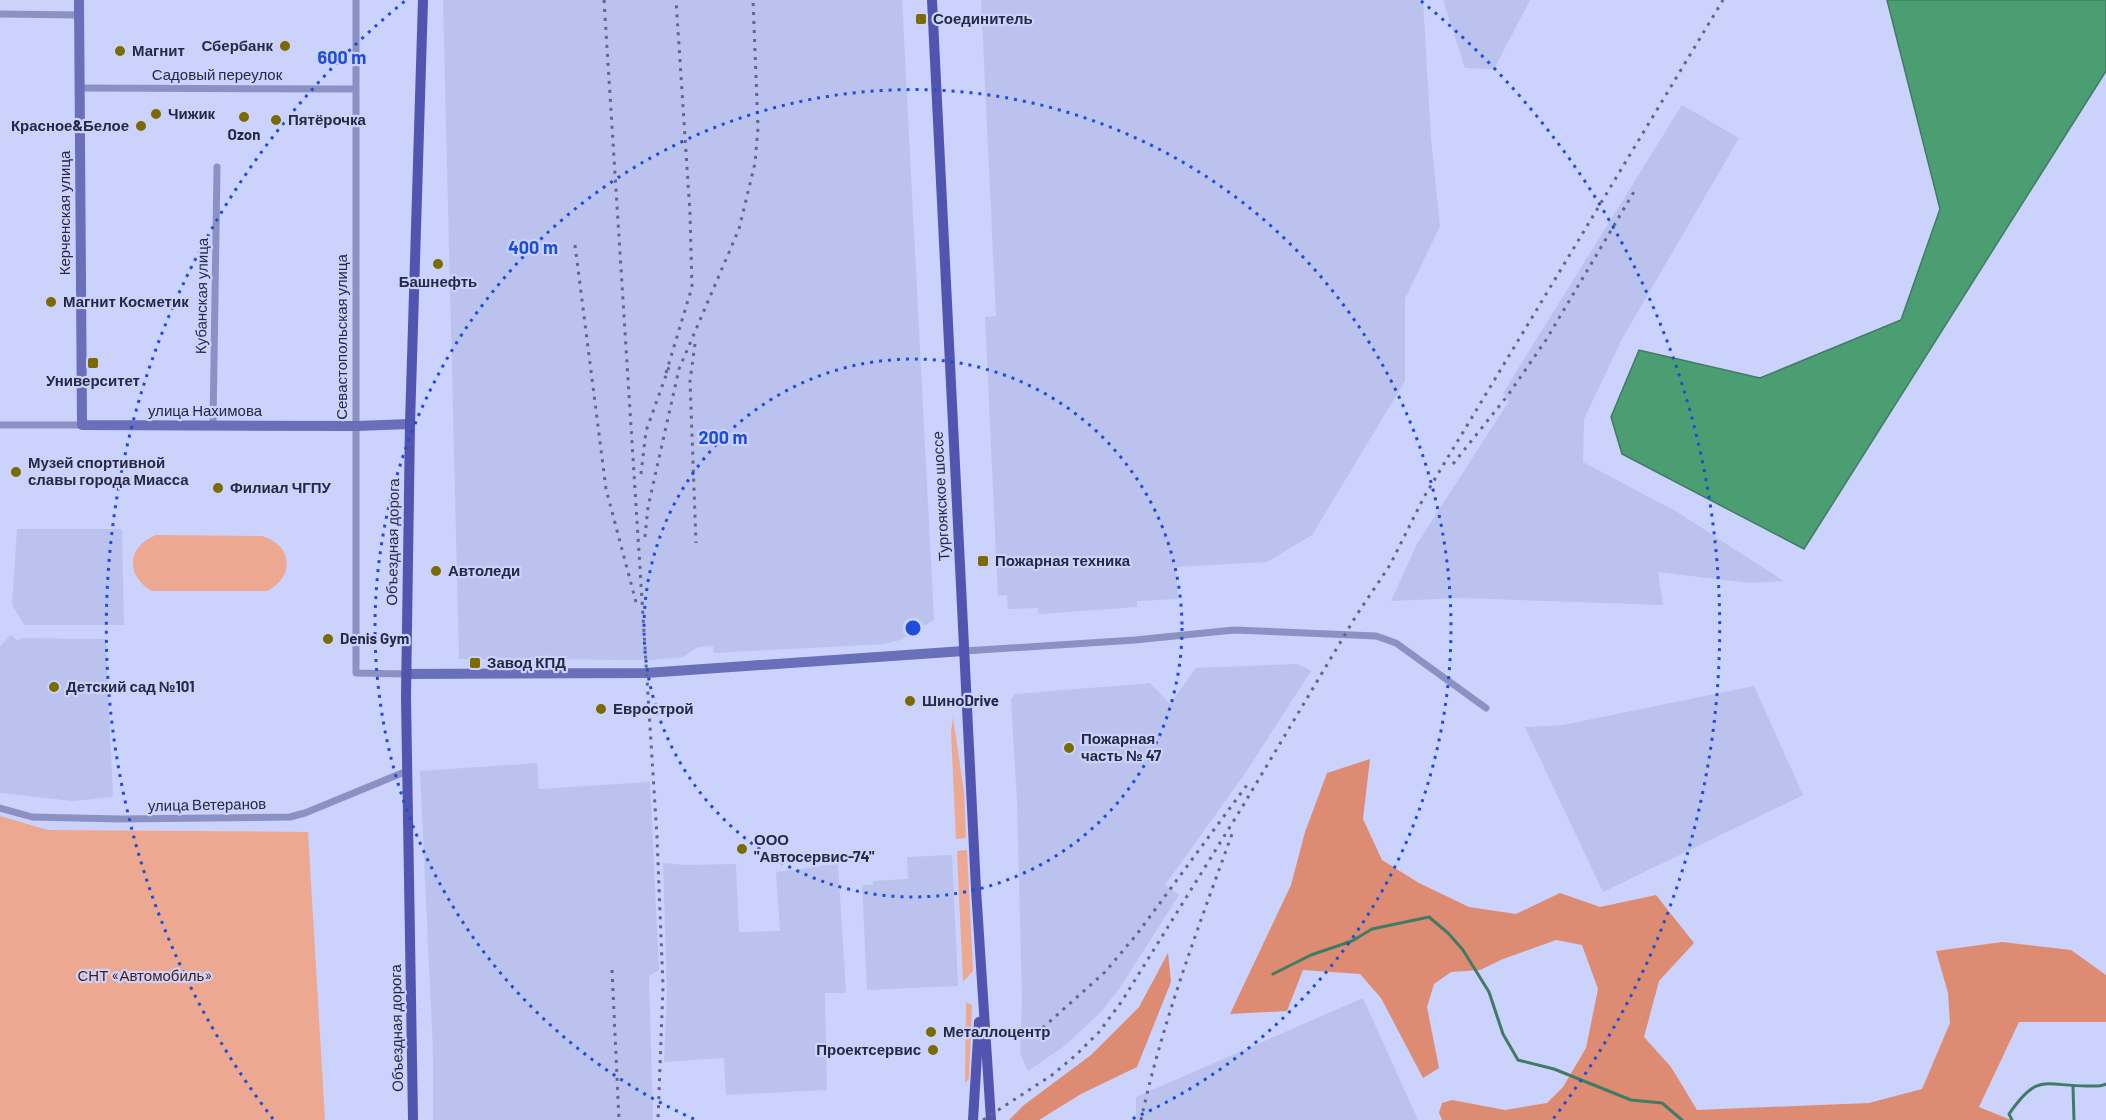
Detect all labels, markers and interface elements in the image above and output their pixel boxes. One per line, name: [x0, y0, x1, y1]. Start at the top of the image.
place label: Соединитель: [933, 9, 1033, 27]
marker: Соединитель: [914, 12, 928, 26]
place label: Сбербанк: [201, 36, 273, 54]
marker: Сбербанк: [278, 39, 292, 53]
place label: Магнит: [132, 41, 185, 59]
marker: Магнит: [113, 44, 127, 58]
text: 600 m: [318, 46, 366, 68]
street label: Садовый переулок: [152, 65, 283, 83]
place label: Чижик: [168, 104, 216, 122]
marker: Чижик: [149, 107, 163, 121]
marker: Ozon: [237, 110, 251, 124]
place label: Пятёрочка: [288, 110, 366, 128]
marker: Пятёрочка: [269, 113, 283, 127]
place label: Красное&Белое: [11, 116, 129, 134]
marker: Красное&Белое: [134, 119, 148, 133]
place label: Ozon: [228, 125, 260, 143]
street label: Керченская улица: [55, 150, 73, 275]
text: 400 m: [508, 236, 558, 258]
street label: Кубанская улица: [191, 237, 211, 354]
street label: Севастопольская улица: [332, 254, 350, 420]
marker: Башнефть: [431, 257, 445, 271]
place label: Башнефть: [399, 272, 477, 290]
place label: Магнит Косметик: [63, 292, 189, 310]
marker: Магнит Косметик: [44, 295, 58, 309]
marker: Университет: [86, 356, 100, 370]
place label: Университет: [46, 371, 140, 389]
street label: улица Нахимова: [148, 401, 263, 419]
text: 200 m: [698, 426, 748, 448]
street label: Тургоякское шоссе: [928, 431, 952, 561]
place label: Музей спортивной славы города Миасса: [28, 453, 189, 488]
marker: Музей спортивной славы города Миасса: [9, 465, 23, 479]
street label: Объездная дорога: [382, 477, 402, 606]
place label: Филиал ЧГПУ: [230, 478, 331, 496]
marker: Филиал ЧГПУ: [211, 481, 225, 495]
place label: Пожарная техника: [995, 551, 1131, 569]
marker: Пожарная техника: [976, 554, 990, 568]
place label: Автоледи: [448, 561, 520, 579]
marker: Автоледи: [429, 564, 443, 578]
centre of rings: [903, 618, 923, 638]
place label: Denis Gym: [340, 629, 409, 647]
marker: Denis Gym: [321, 632, 335, 646]
place label: Завод КПД: [487, 653, 566, 671]
marker: Завод КПД: [468, 656, 482, 670]
place label: Детский сад №101: [66, 677, 195, 695]
marker: Детский сад №101: [47, 680, 61, 694]
place label: ШиноDrive: [922, 691, 999, 709]
marker: ШиноDrive: [903, 694, 917, 708]
place label: Еврострой: [613, 699, 694, 717]
marker: Еврострой: [594, 702, 608, 716]
place label: Пожарная часть № 47: [1081, 729, 1162, 764]
marker: Пожарная часть № 47: [1062, 741, 1076, 755]
street label: улица Ветеранов: [148, 794, 266, 814]
place label: ООО "Автосервис-74": [754, 830, 875, 865]
marker: ООО "Автосервис-74": [735, 842, 749, 856]
street label: Объездная дорога: [386, 963, 406, 1092]
park label: СНТ «Автомобиль»: [78, 966, 212, 984]
place label: Металлоцентр: [943, 1022, 1050, 1040]
marker: Металлоцентр: [924, 1025, 938, 1039]
place label: Проектсервис: [816, 1040, 921, 1058]
marker: Проектсервис: [926, 1043, 940, 1057]

